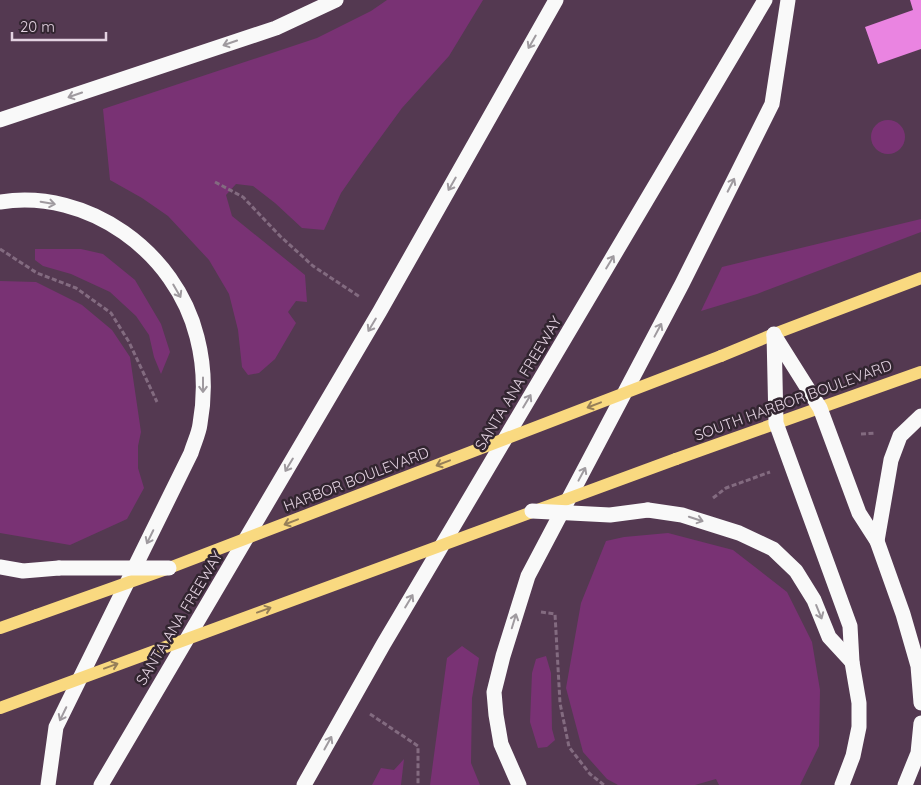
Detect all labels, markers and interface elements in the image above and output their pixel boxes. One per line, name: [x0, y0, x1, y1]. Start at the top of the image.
scale bar: [12, 10, 106, 42]
text: 20 m: [20, 17, 55, 36]
one-way arrow: [527, 35, 537, 49]
one-way arrow: [222, 39, 238, 48]
one-way arrow: [68, 91, 84, 100]
one-way arrow: [447, 176, 457, 190]
one-way arrow: [727, 178, 737, 193]
one-way arrow: [40, 198, 56, 208]
one-way arrow: [606, 255, 616, 269]
one-way arrow: [173, 284, 183, 298]
street label: SANTA ANA FREEWAY: [471, 312, 566, 453]
one-way arrow: [367, 318, 377, 333]
one-way arrow: [654, 323, 663, 338]
street label: SOUTH HARBOR BOULEVARD: [692, 355, 895, 445]
one-way arrow: [198, 377, 208, 393]
one-way arrow: [523, 395, 533, 409]
one-way arrow: [587, 401, 602, 410]
street label: HARBOR BOULEVARD: [281, 442, 432, 516]
one-way arrow: [284, 458, 294, 472]
one-way arrow: [435, 459, 451, 468]
one-way arrow: [578, 467, 587, 482]
one-way arrow: [687, 514, 703, 524]
one-way arrow: [284, 517, 299, 527]
one-way arrow: [145, 529, 155, 544]
street label: SANTA ANA FREEWAY: [132, 547, 227, 688]
one-way arrow: [404, 595, 414, 609]
one-way arrow: [255, 605, 271, 614]
one-way arrow: [815, 605, 824, 620]
one-way arrow: [509, 613, 519, 629]
one-way arrow: [103, 661, 119, 670]
one-way arrow: [58, 706, 67, 721]
one-way arrow: [323, 735, 333, 750]

